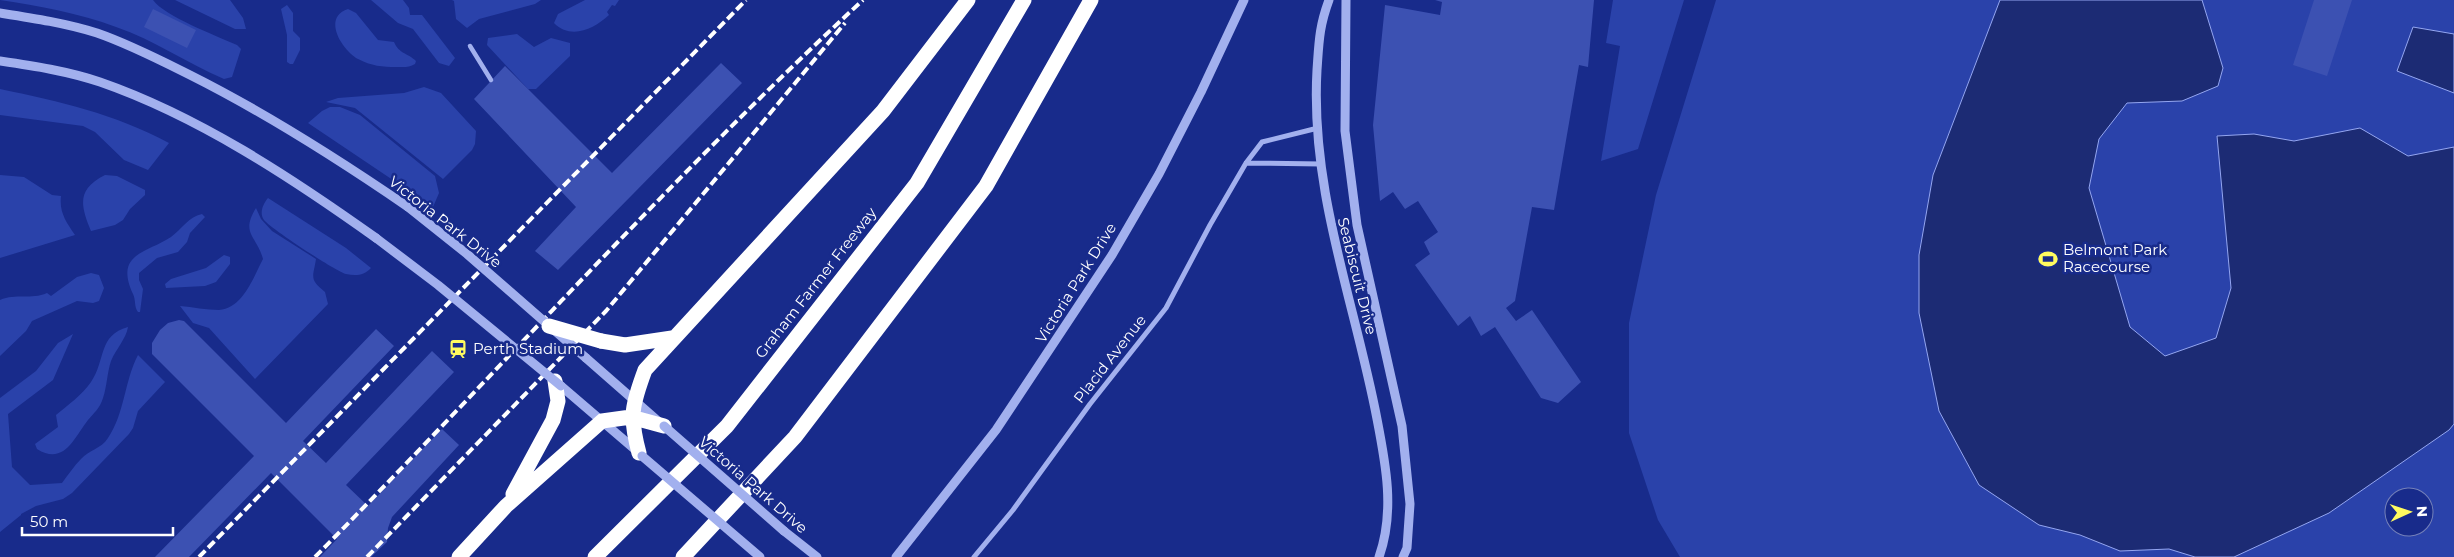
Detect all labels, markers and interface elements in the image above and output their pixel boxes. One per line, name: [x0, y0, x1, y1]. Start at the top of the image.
street label: Victoria Park Drive: [385, 172, 506, 272]
street label: Graham Farmer Freeway: [751, 203, 881, 362]
street label: Seabiscuit Drive: [1334, 215, 1381, 336]
street label: Victoria Park Drive: [1031, 219, 1120, 346]
place label: Belmont Park Racecourse: [2063, 240, 2167, 276]
sports icon: Belmont Park Racecourse: [2037, 248, 2059, 270]
street label: Placid Avenue: [1069, 311, 1150, 407]
station icon: Perth Stadium: [447, 338, 469, 360]
place label: Perth Stadium: [473, 339, 583, 358]
street label: Victoria Park Drive: [695, 432, 812, 537]
north arrow: [2384, 487, 2434, 537]
scale bar: [22, 504, 174, 536]
text: N: [2413, 505, 2431, 517]
text: 50 m: [30, 512, 68, 531]

